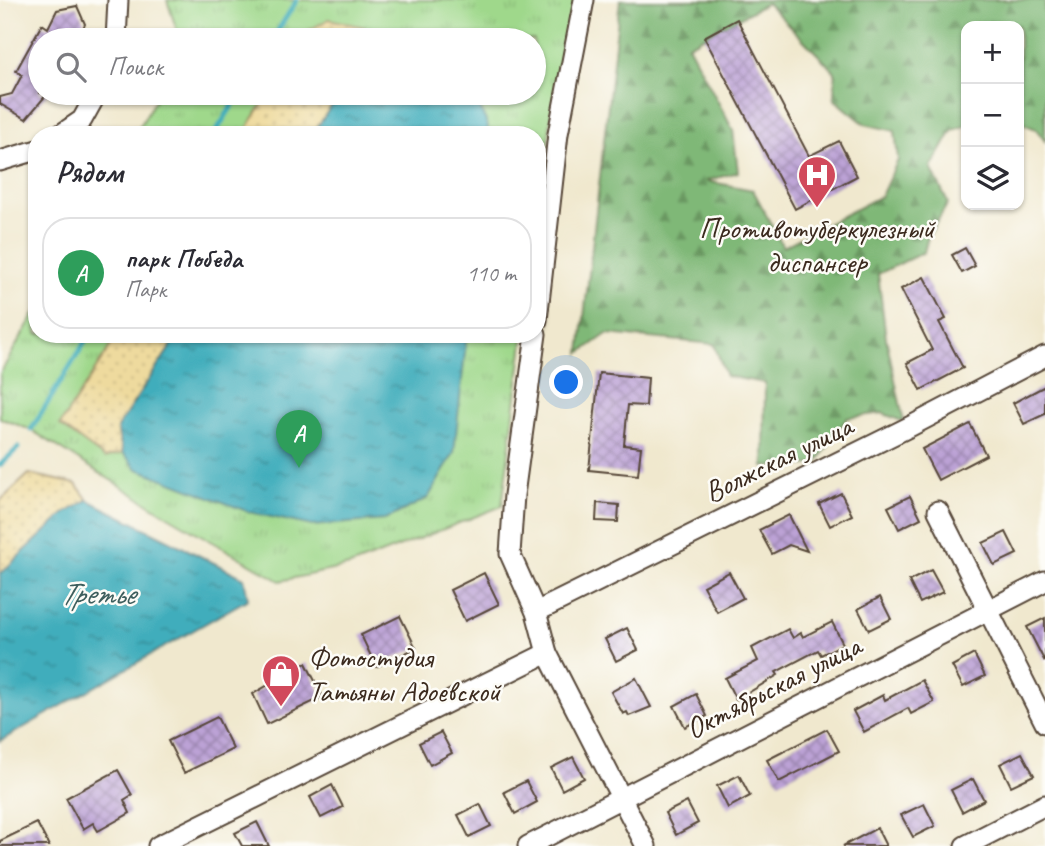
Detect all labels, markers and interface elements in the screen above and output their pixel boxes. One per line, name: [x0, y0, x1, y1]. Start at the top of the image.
map controls: [961, 21, 1024, 210]
button: +: [961, 21, 1024, 84]
search box: [28, 28, 546, 105]
icon: search: [52, 48, 90, 86]
text: Поиск: [108, 50, 163, 83]
button: −: [961, 84, 1024, 147]
button: layers: [961, 147, 1024, 210]
text: Рядом: [56, 153, 123, 191]
hospital icon: Противотуберкулезный диспансер: [796, 154, 838, 209]
place label: Противотуберкулезный диспансер: [699, 209, 936, 281]
text: парк Победa: [125, 242, 242, 275]
text: A: [75, 259, 87, 288]
text: 110 m: [467, 259, 516, 288]
text: Парк: [125, 275, 166, 304]
your location: [549, 365, 583, 399]
street label: Волжская улица: [698, 406, 861, 511]
pin: A: [276, 410, 322, 468]
water label: Третье: [60, 573, 139, 614]
street label: Октябрьская улица: [679, 625, 869, 747]
place label: Фотостудия Татьяны Адоевской: [308, 638, 502, 710]
shop icon: Фотостудия Татьяны Адоевской: [260, 653, 302, 708]

